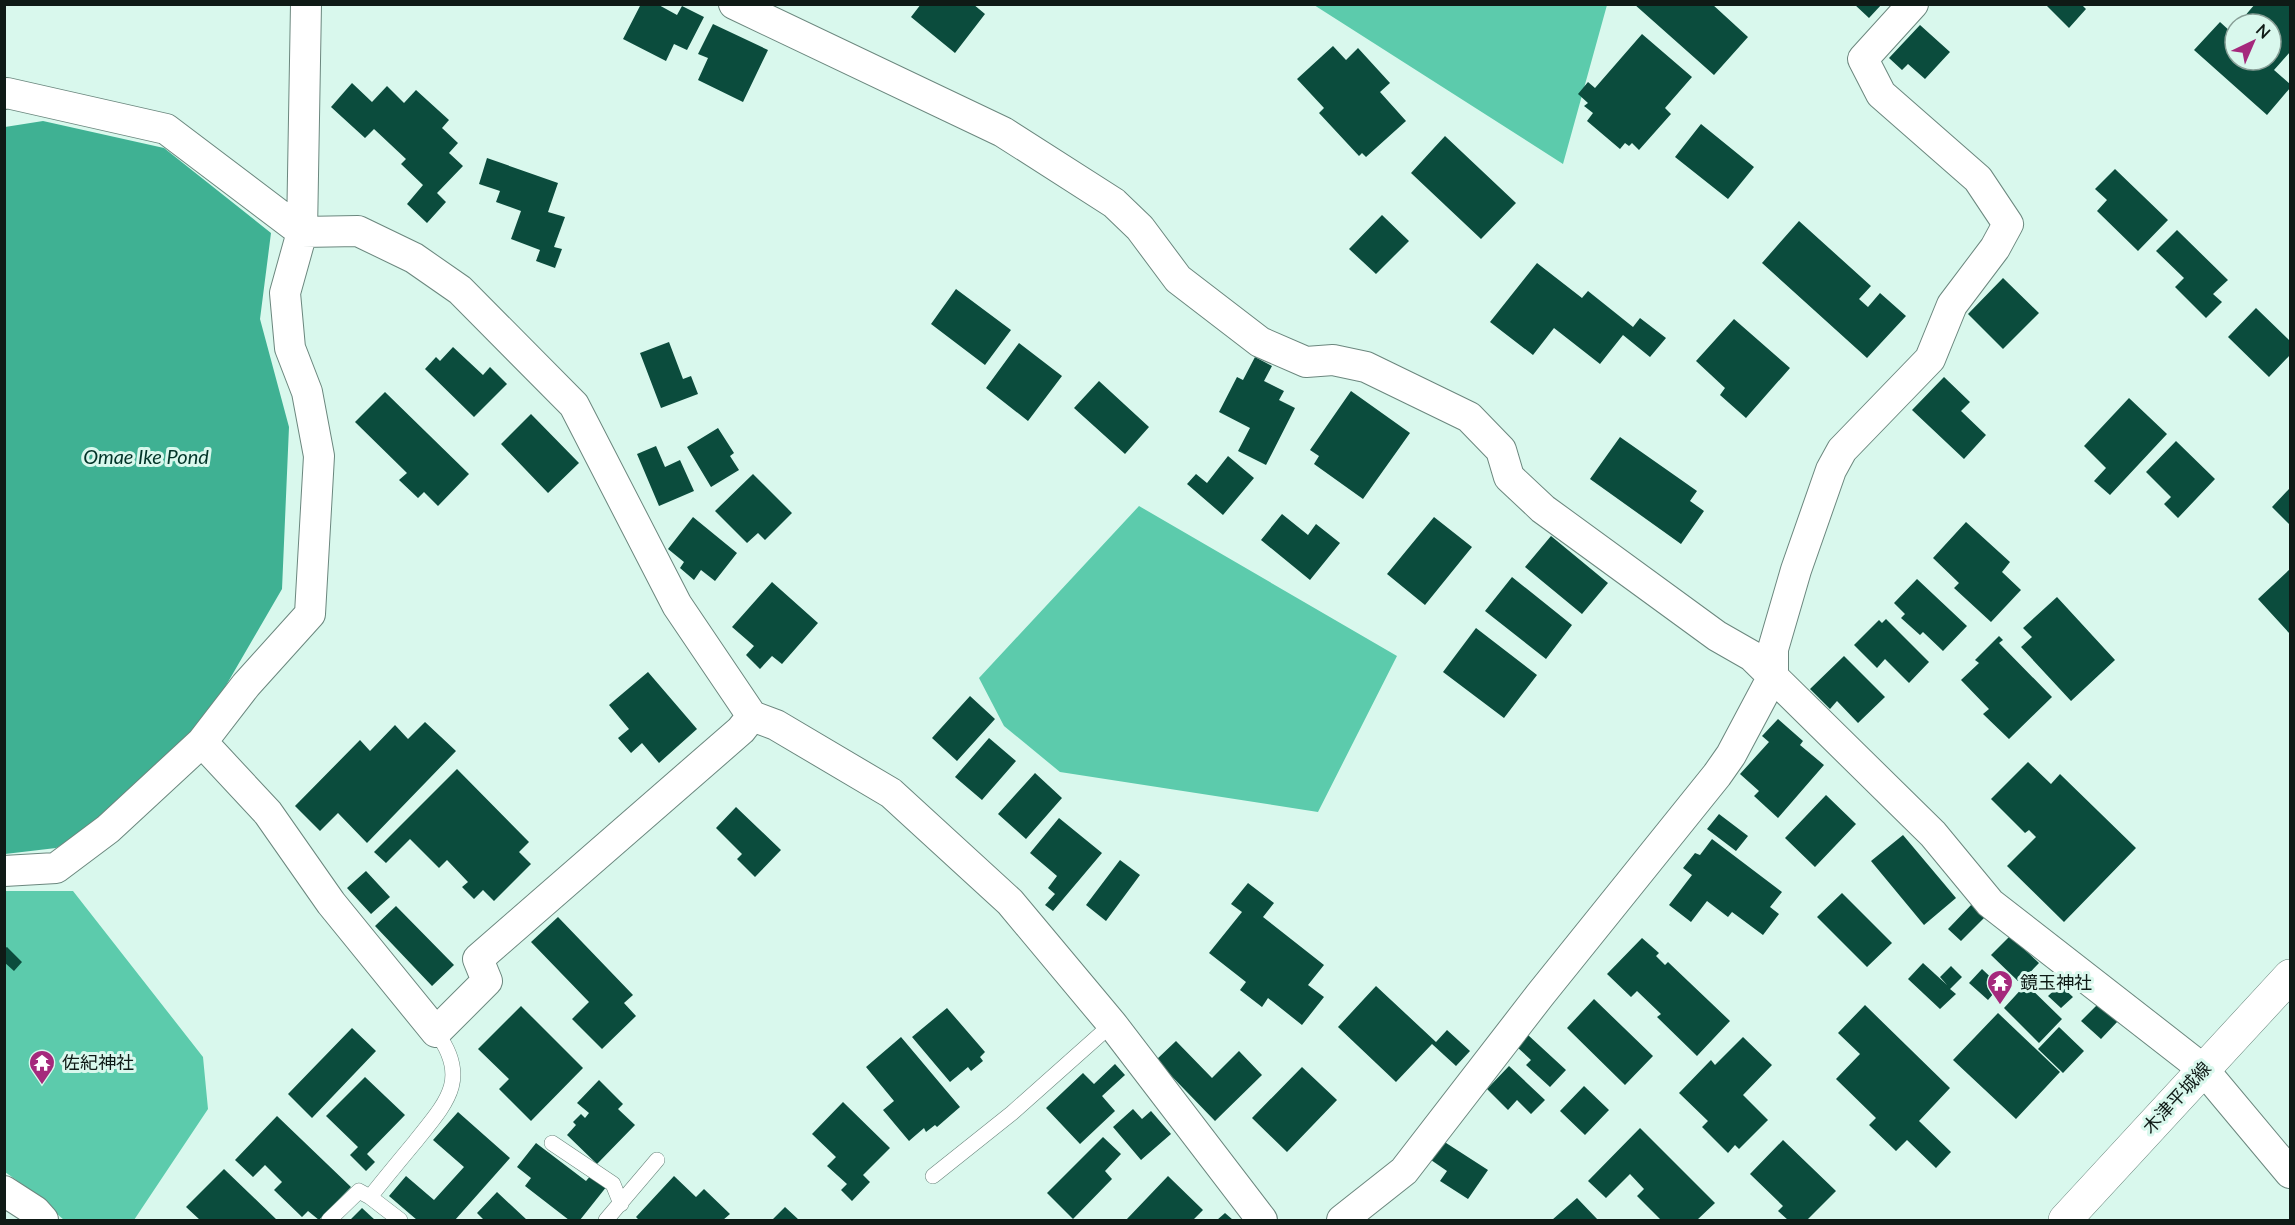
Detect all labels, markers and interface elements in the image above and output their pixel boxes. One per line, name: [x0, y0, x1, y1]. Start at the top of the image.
north arrow: [2223, 12, 2283, 72]
text: N: [2253, 20, 2275, 42]
water label: Omae Ike Pond: [83, 444, 209, 468]
temple icon: 鏡玉神社: [1985, 968, 2015, 1006]
place label: 鏡玉神社: [2020, 971, 2092, 993]
temple icon: 佐紀神社: [27, 1048, 57, 1086]
place label: 佐紀神社: [62, 1051, 134, 1073]
street label: 木津平城線: [2138, 1057, 2215, 1138]

